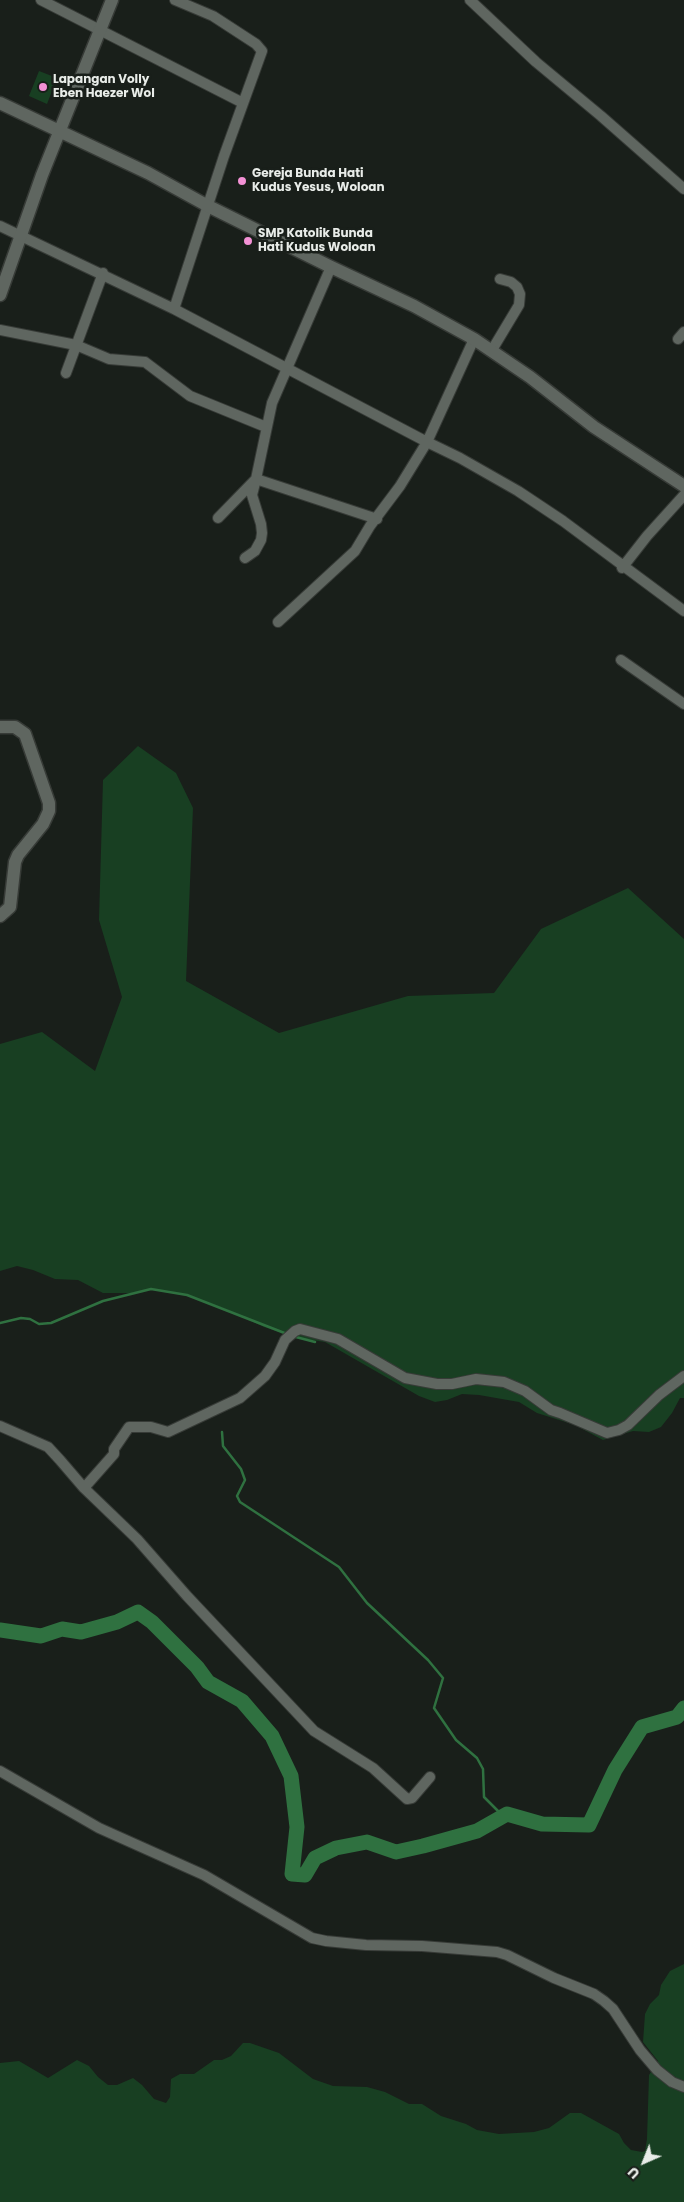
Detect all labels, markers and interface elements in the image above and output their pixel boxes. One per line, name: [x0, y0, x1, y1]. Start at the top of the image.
place label: Lapangan Volly Eben Haezer Wol: [53, 73, 155, 101]
marker: Lapangan Volly Eben Haezer Wol: [37, 81, 49, 93]
place label: Gereja Bunda Hati Kudus Yesus, Woloan: [252, 167, 385, 195]
marker: Gereja Bunda Hati Kudus Yesus, Woloan: [236, 175, 248, 187]
place label: SMP Katolik Bunda Hati Kudus Woloan: [258, 227, 375, 255]
marker: SMP Katolik Bunda Hati Kudus Woloan: [242, 235, 254, 247]
north arrow: [619, 2137, 669, 2187]
text: U: [623, 2162, 644, 2183]

